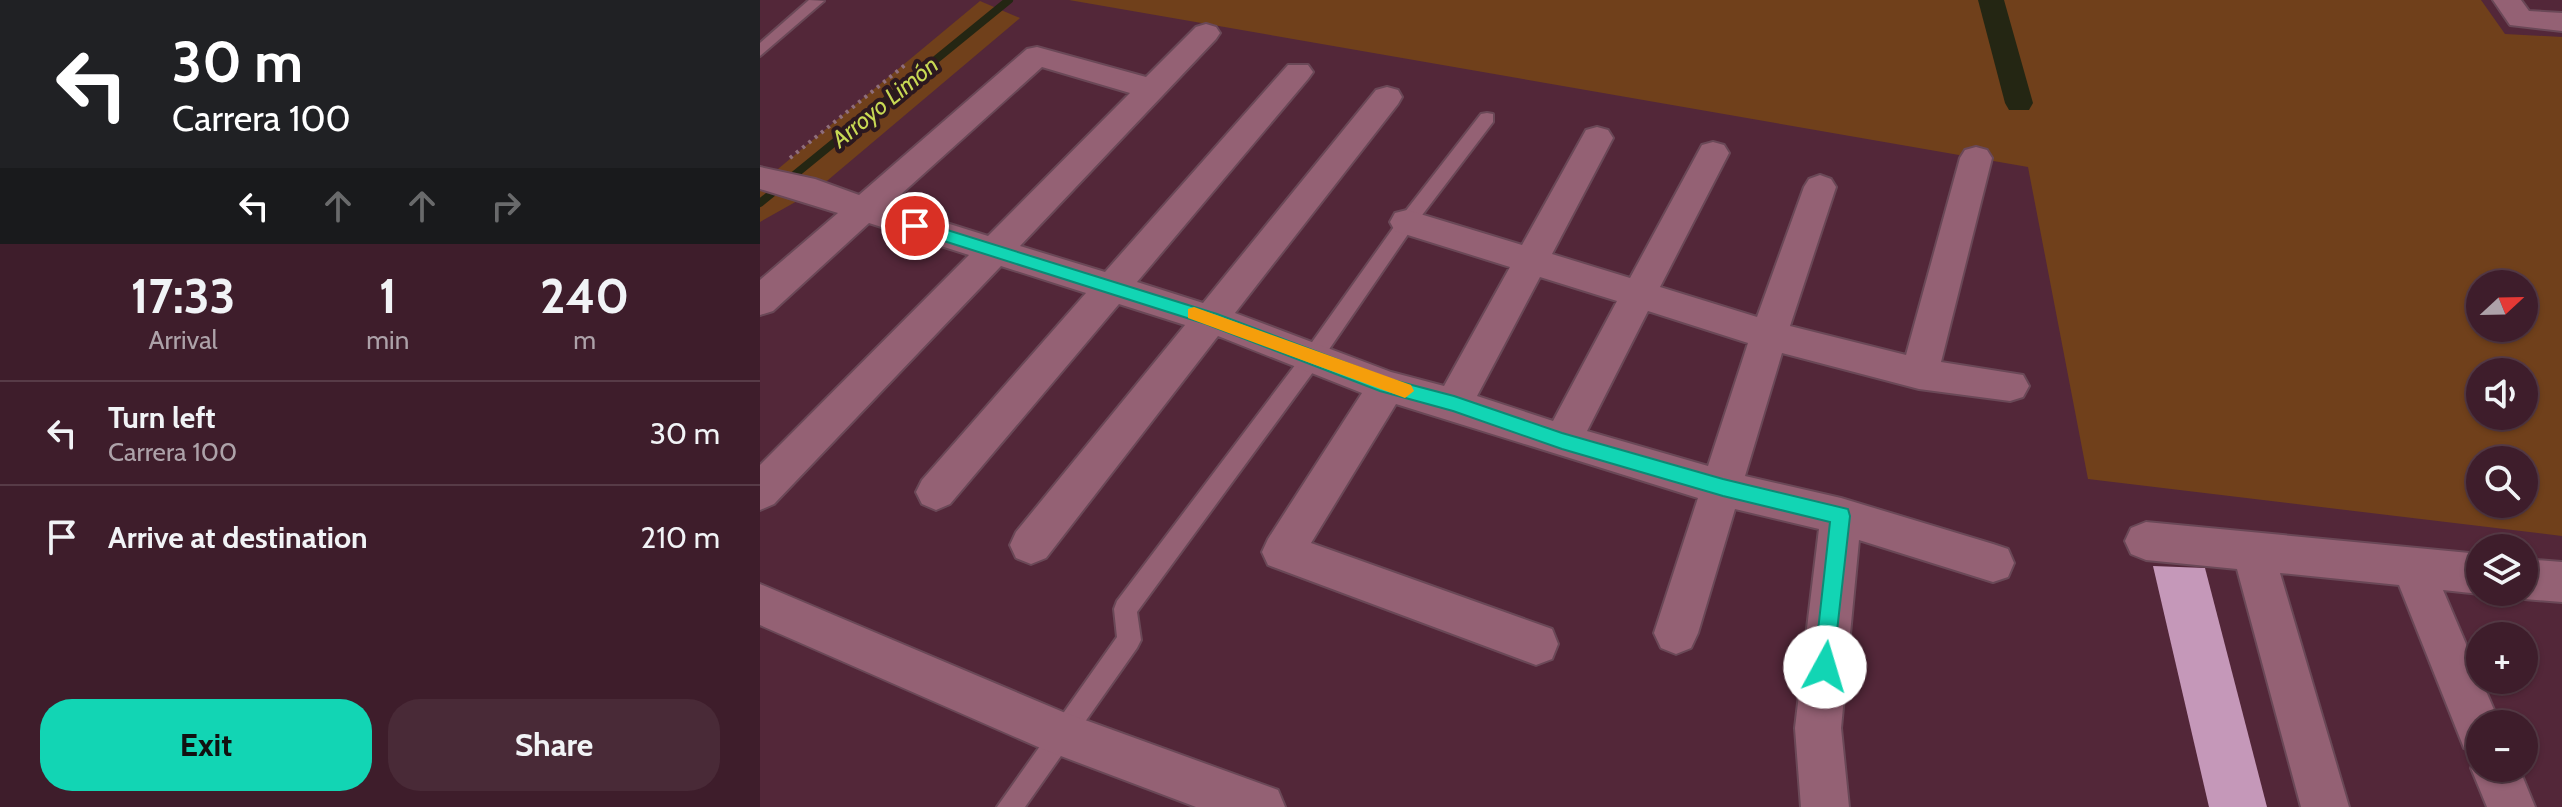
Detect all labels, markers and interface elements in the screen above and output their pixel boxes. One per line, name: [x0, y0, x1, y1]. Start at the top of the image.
text: 30 m: [172, 28, 303, 96]
icon: left: [40, 32, 144, 136]
water label: Arroyo Limón: [825, 50, 944, 154]
text: Carrera 100: [172, 96, 351, 140]
icon: left: [232, 184, 276, 228]
icon: ahead: [316, 184, 360, 228]
icon: ahead: [400, 184, 444, 228]
icon: right: [484, 184, 528, 228]
pin: [881, 192, 949, 260]
icon: arrive: [893, 204, 937, 248]
text: 17:33: [131, 267, 235, 325]
text: 1: [379, 267, 397, 325]
text: 240: [540, 267, 629, 325]
north arrow: [2466, 270, 2538, 342]
map controls: [2466, 270, 2538, 782]
text: Arrival: [149, 324, 218, 356]
text: min: [366, 324, 409, 356]
text: m: [573, 324, 596, 356]
button: sound: [2466, 358, 2538, 430]
text: Turn left: [108, 399, 216, 436]
icon: left: [40, 411, 84, 455]
text: 30 m: [650, 415, 720, 452]
text: Carrera 100: [108, 436, 237, 468]
button: search: [2466, 446, 2538, 518]
icon: arrive: [40, 515, 84, 559]
text: Arrive at destination: [108, 519, 368, 556]
text: 210 m: [640, 519, 720, 556]
button: layers: [2466, 534, 2538, 606]
button: +: [2466, 622, 2538, 694]
position arrow: [1783, 625, 1867, 709]
button: Exit: [40, 699, 372, 791]
button: Share: [388, 699, 720, 791]
button: −: [2466, 710, 2538, 782]

